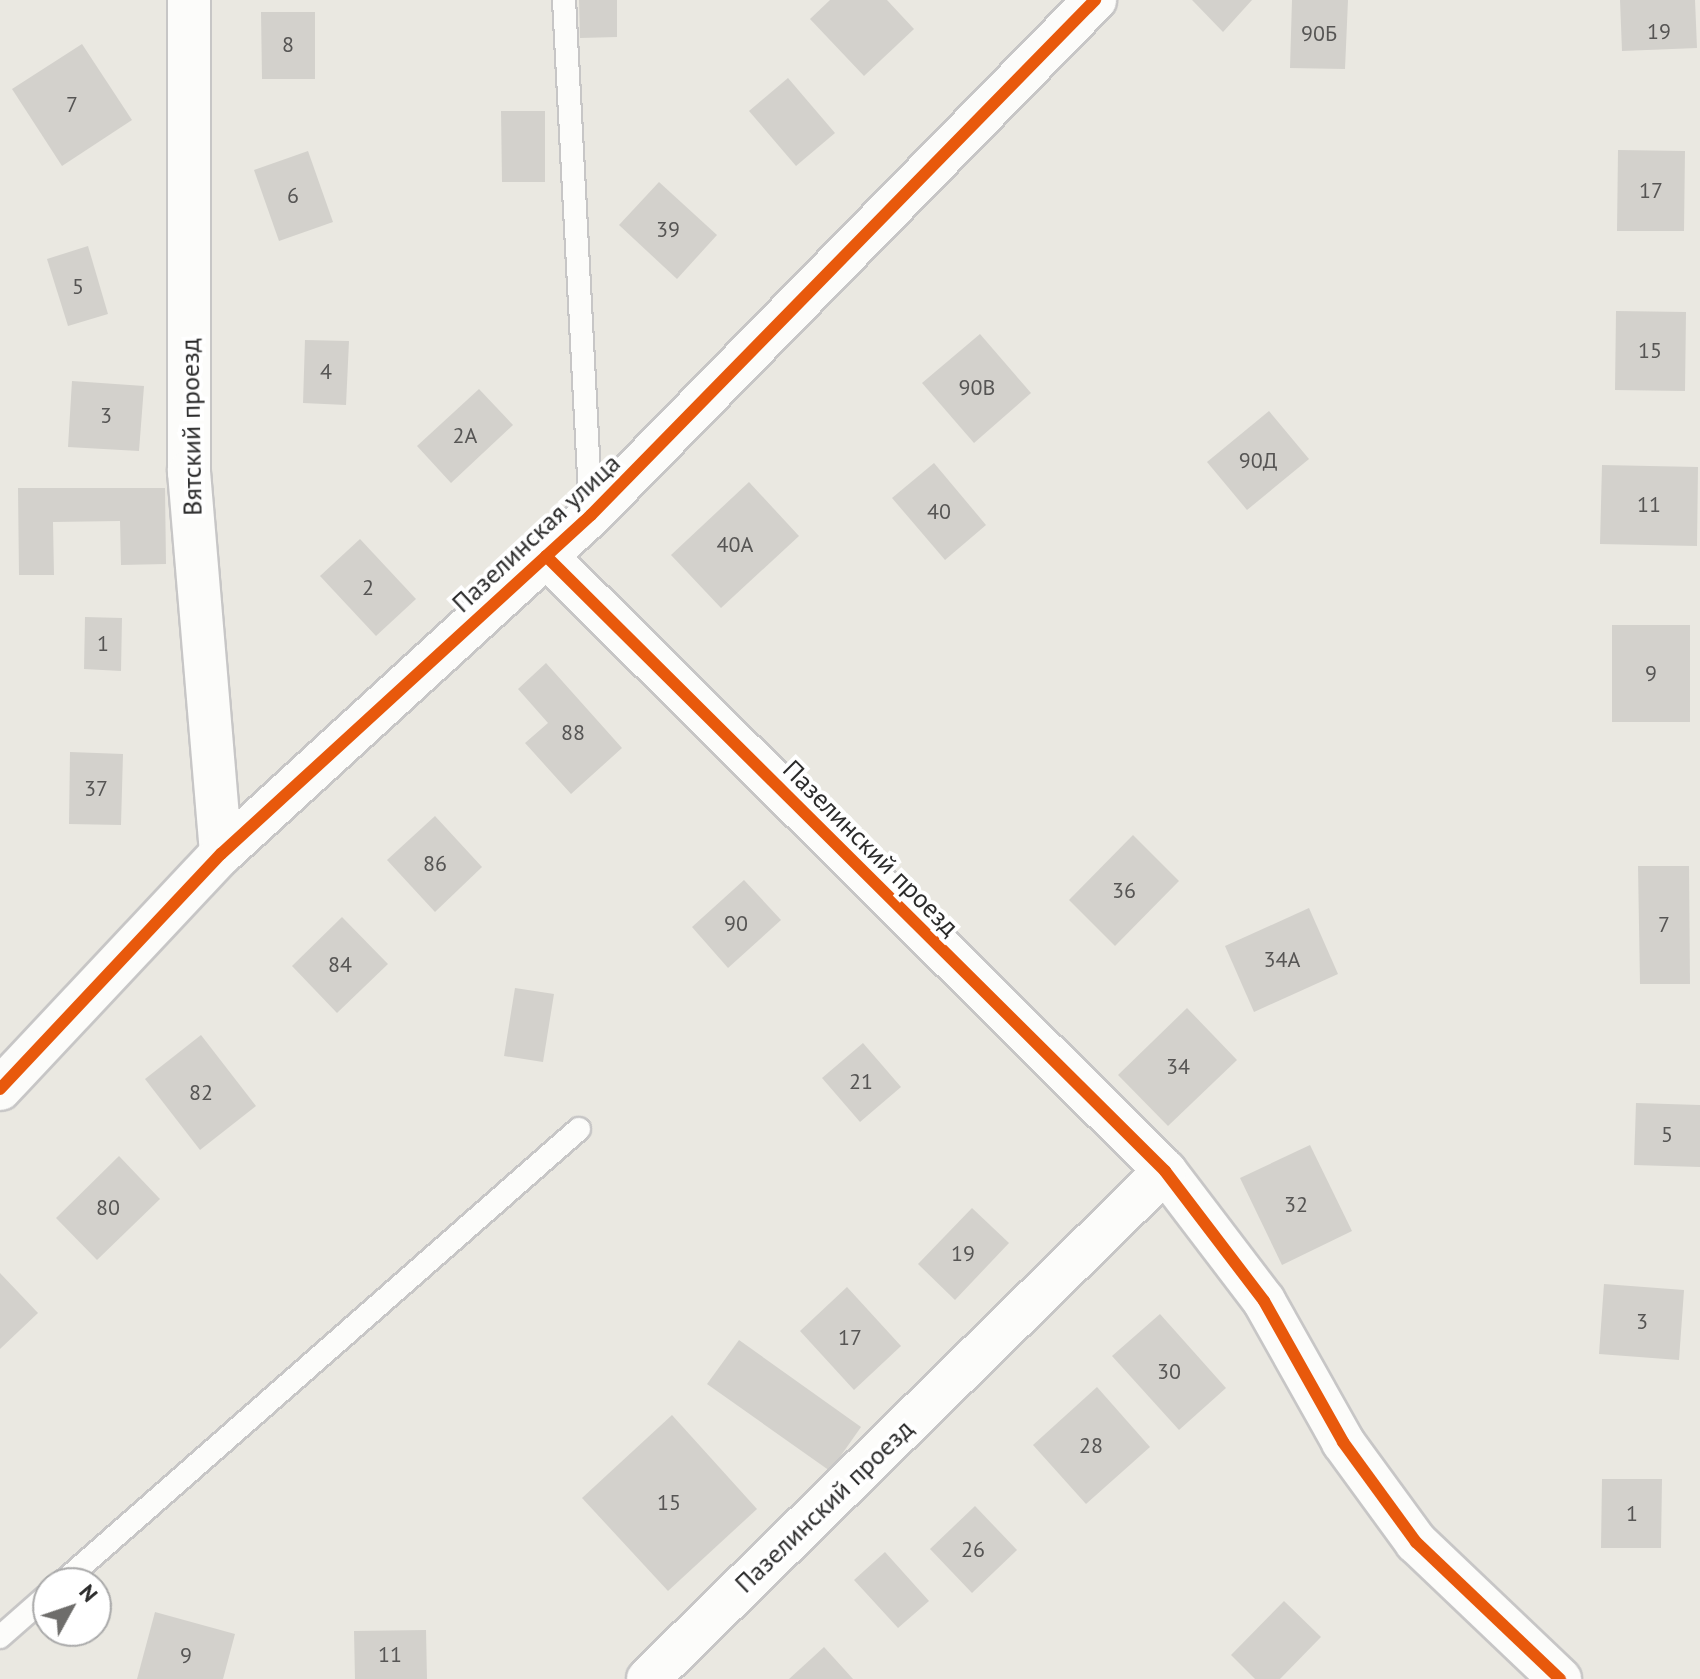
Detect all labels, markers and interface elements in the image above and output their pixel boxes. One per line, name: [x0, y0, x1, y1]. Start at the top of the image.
house number: 19: [1647, 19, 1671, 45]
house number: 90Б: [1301, 21, 1337, 47]
house number: 8: [282, 32, 294, 58]
house number: 7: [66, 92, 78, 118]
house number: 17: [1639, 178, 1663, 204]
house number: 6: [287, 183, 299, 209]
house number: 39: [656, 217, 680, 243]
house number: 5: [72, 274, 84, 300]
street label: Вятский проезд: [174, 338, 208, 516]
house number: 15: [1638, 338, 1662, 364]
house number: 4: [320, 359, 332, 385]
house number: 90В: [959, 375, 995, 401]
house number: 3: [100, 403, 112, 429]
house number: 2А: [453, 423, 477, 449]
street label: Пазелинская улица: [446, 447, 626, 619]
house number: 90Д: [1239, 448, 1277, 474]
house number: 11: [1637, 492, 1661, 518]
house number: 40: [927, 499, 951, 525]
house number: 40А: [717, 532, 753, 558]
house number: 2: [362, 575, 374, 601]
house number: 1: [97, 631, 109, 657]
house number: 9: [1645, 661, 1657, 687]
house number: 88: [561, 720, 585, 746]
street label: Пазелинский проезд: [777, 754, 965, 942]
house number: 37: [84, 776, 108, 802]
house number: 86: [423, 851, 447, 877]
house number: 36: [1112, 878, 1136, 904]
house number: 90: [724, 911, 748, 937]
house number: 7: [1658, 912, 1670, 938]
house number: 34А: [1264, 947, 1300, 973]
house number: 84: [328, 952, 352, 978]
house number: 34: [1166, 1054, 1190, 1080]
house number: 21: [849, 1069, 873, 1095]
house number: 82: [189, 1080, 213, 1106]
house number: 5: [1661, 1122, 1673, 1148]
house number: 32: [1284, 1192, 1308, 1218]
house number: 80: [96, 1195, 120, 1221]
house number: 19: [951, 1241, 975, 1267]
house number: 3: [1636, 1309, 1648, 1335]
house number: 17: [838, 1325, 862, 1351]
house number: 30: [1157, 1359, 1181, 1385]
street label: Пазелинский проезд: [728, 1413, 920, 1599]
house number: 28: [1079, 1433, 1103, 1459]
house number: 15: [657, 1490, 681, 1516]
house number: 1: [1626, 1501, 1638, 1527]
house number: 26: [961, 1537, 985, 1563]
north arrow: [32, 1567, 112, 1647]
text: N: [73, 1578, 104, 1607]
house number: 11: [378, 1642, 402, 1668]
house number: 9: [180, 1643, 192, 1669]

